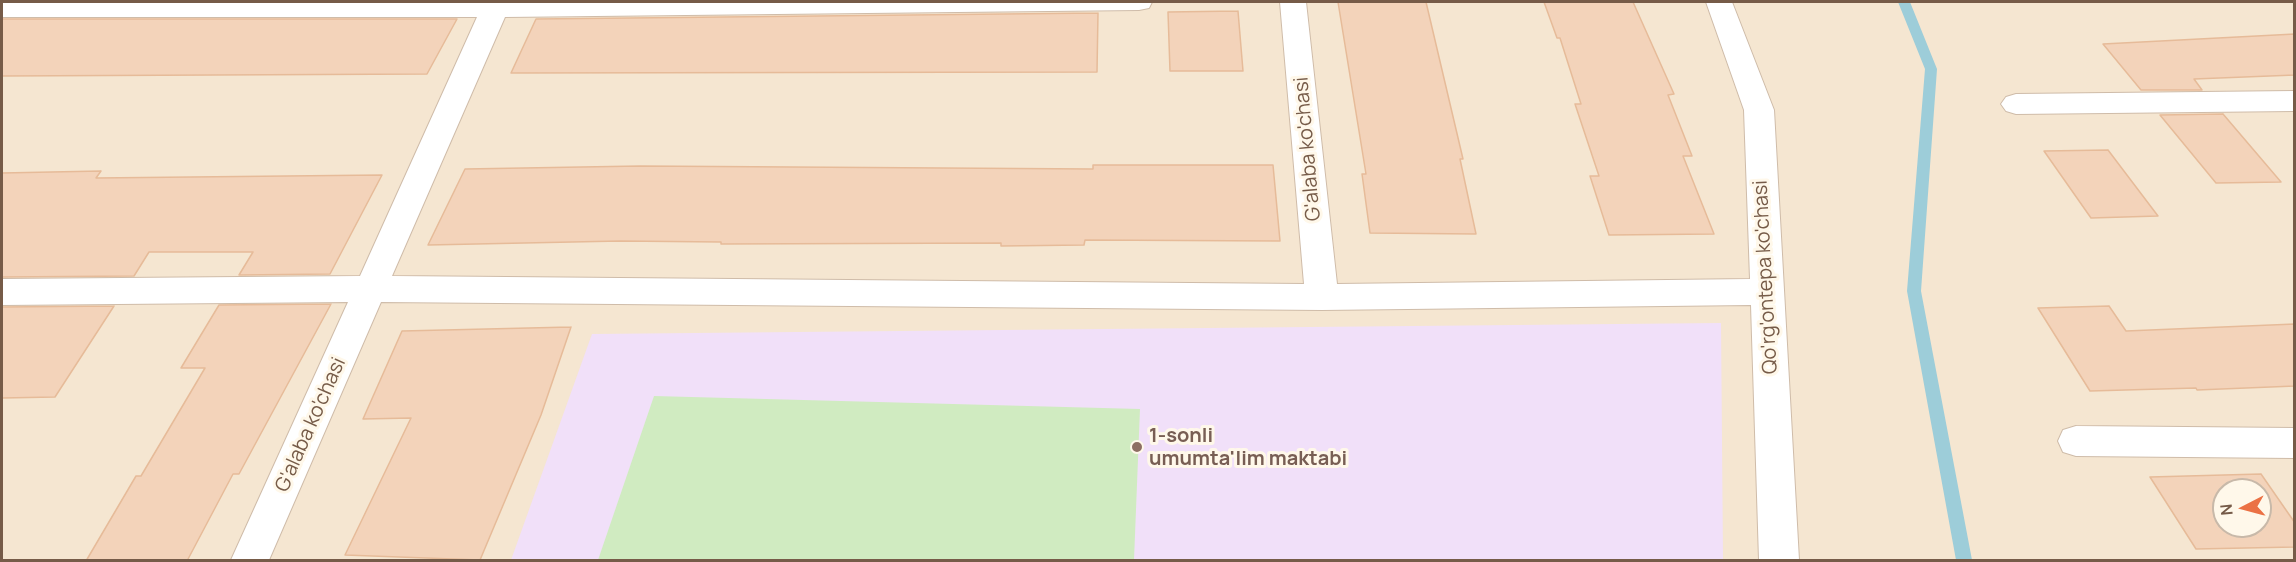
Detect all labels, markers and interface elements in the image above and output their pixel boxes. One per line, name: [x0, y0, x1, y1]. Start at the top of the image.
street label: G'alaba ko'chasi: [1290, 76, 1326, 222]
street label: Qo'rg'ontepa ko'chasi: [1749, 179, 1783, 375]
street label: G'alaba ko'chasi: [271, 354, 351, 496]
place label: 1-sonli umumta'lim maktabi: [1149, 424, 1347, 471]
marker: 1-sonli umumta'lim maktabi: [1130, 440, 1144, 454]
north arrow: [2212, 478, 2272, 538]
text: N: [2215, 503, 2238, 517]

